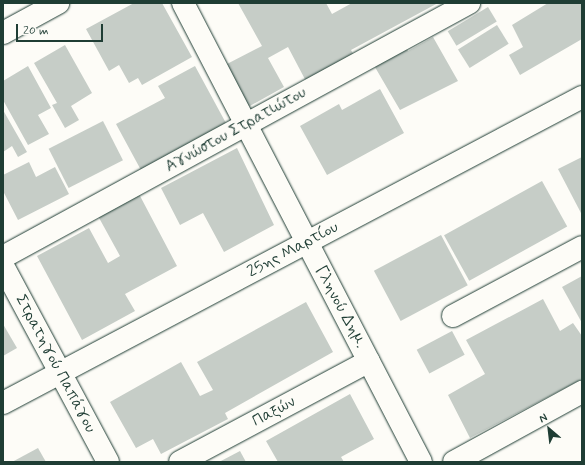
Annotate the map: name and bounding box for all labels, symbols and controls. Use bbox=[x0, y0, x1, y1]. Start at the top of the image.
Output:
scale bar bbox=[18, 16, 105, 42]
text: 20 m bbox=[23, 23, 49, 39]
street label: Αγνώστου Στρατιώτου bbox=[162, 83, 310, 177]
street label: 25ης Μαρτίου bbox=[244, 218, 342, 282]
street label: Γληνού Δημ. bbox=[310, 263, 370, 351]
street label: Στρατηγού Παπάγου bbox=[11, 292, 99, 436]
street label: Παξών bbox=[249, 393, 299, 431]
north arrow bbox=[529, 409, 569, 449]
text: N bbox=[537, 411, 550, 426]

